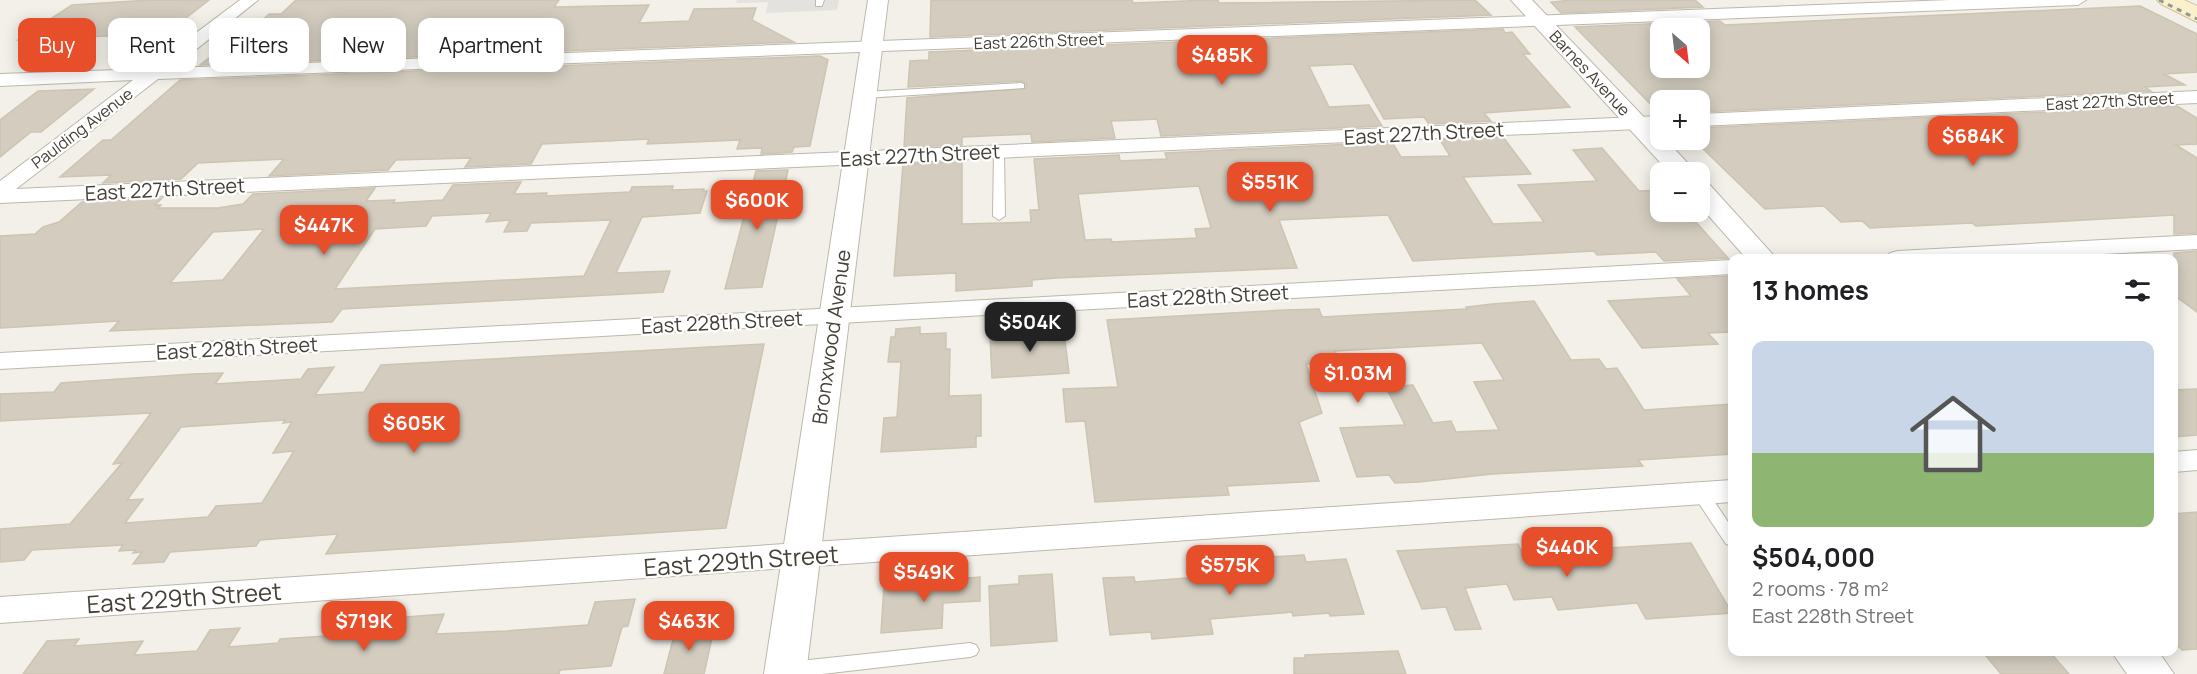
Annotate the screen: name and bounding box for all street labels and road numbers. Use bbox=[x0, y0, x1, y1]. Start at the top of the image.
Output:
street label: Barnes Avenue bbox=[1545, 25, 1635, 121]
street label: East 226th Street bbox=[974, 28, 1104, 54]
street label: Paulding Avenue bbox=[27, 83, 137, 173]
street label: East 227th Street bbox=[2045, 87, 2175, 115]
street label: East 227th Street bbox=[1343, 115, 1505, 151]
street label: East 227th Street bbox=[839, 137, 1001, 173]
street label: East 227th Street bbox=[84, 171, 246, 207]
street label: Bronxwood Avenue bbox=[805, 248, 857, 426]
street label: East 228th Street bbox=[1126, 278, 1290, 314]
street label: East 228th Street bbox=[640, 304, 804, 340]
street label: East 228th Street bbox=[155, 330, 319, 366]
street label: East 229th Street bbox=[642, 537, 840, 583]
street label: East 229th Street bbox=[85, 574, 283, 620]

